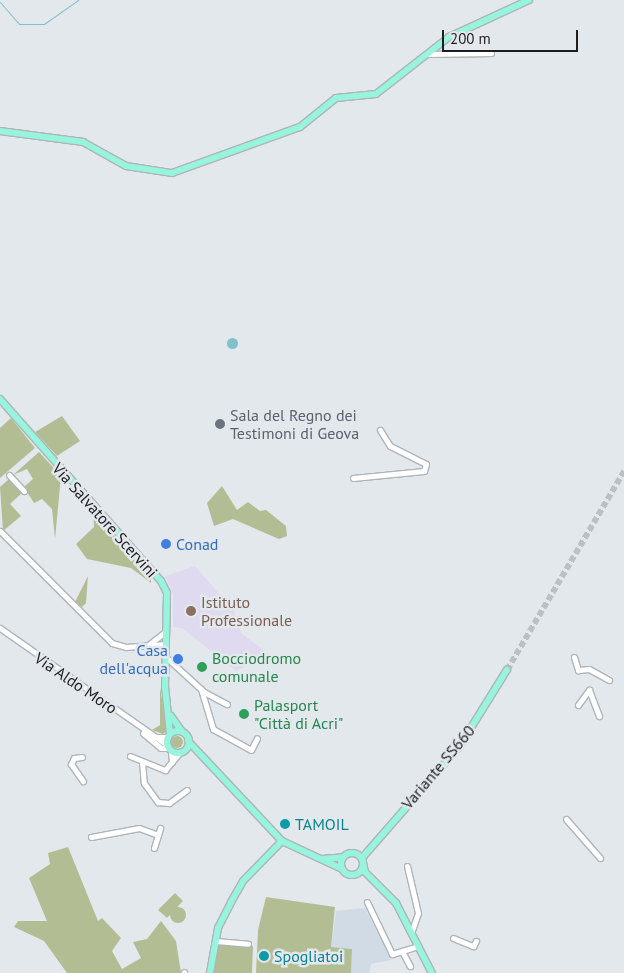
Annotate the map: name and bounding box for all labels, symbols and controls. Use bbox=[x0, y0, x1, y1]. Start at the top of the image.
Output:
scale bar bbox=[444, 20, 580, 52]
text: 200 m bbox=[450, 29, 491, 48]
place label: Sala del Regno dei Testimoni di Geova bbox=[230, 405, 359, 443]
marker: Sala del Regno dei Testimoni di Geova bbox=[214, 418, 226, 430]
street label: Via Salvatore Scervini bbox=[48, 459, 162, 581]
place label: Conad bbox=[176, 534, 218, 554]
marker: Conad bbox=[160, 538, 172, 550]
place label: Istituto Professionale bbox=[201, 592, 292, 630]
marker: Istituto Professionale bbox=[185, 605, 197, 617]
place label: Casa dell'acqua bbox=[99, 640, 168, 678]
street label: Via Aldo Moro bbox=[31, 648, 121, 718]
place label: Bocciodromo comunale bbox=[212, 648, 301, 686]
marker: Casa dell'acqua bbox=[172, 653, 184, 665]
marker: Bocciodromo comunale bbox=[196, 661, 208, 673]
place label: Palasport "Città di Acri" bbox=[254, 695, 344, 733]
marker: Palasport "Città di Acri" bbox=[238, 708, 250, 720]
street label: Variante SS660 bbox=[397, 721, 479, 813]
place label: TAMOIL bbox=[295, 814, 349, 834]
marker: TAMOIL bbox=[279, 818, 291, 830]
place label: Spogliatoi bbox=[274, 946, 343, 966]
marker: Spogliatoi bbox=[258, 950, 270, 962]

